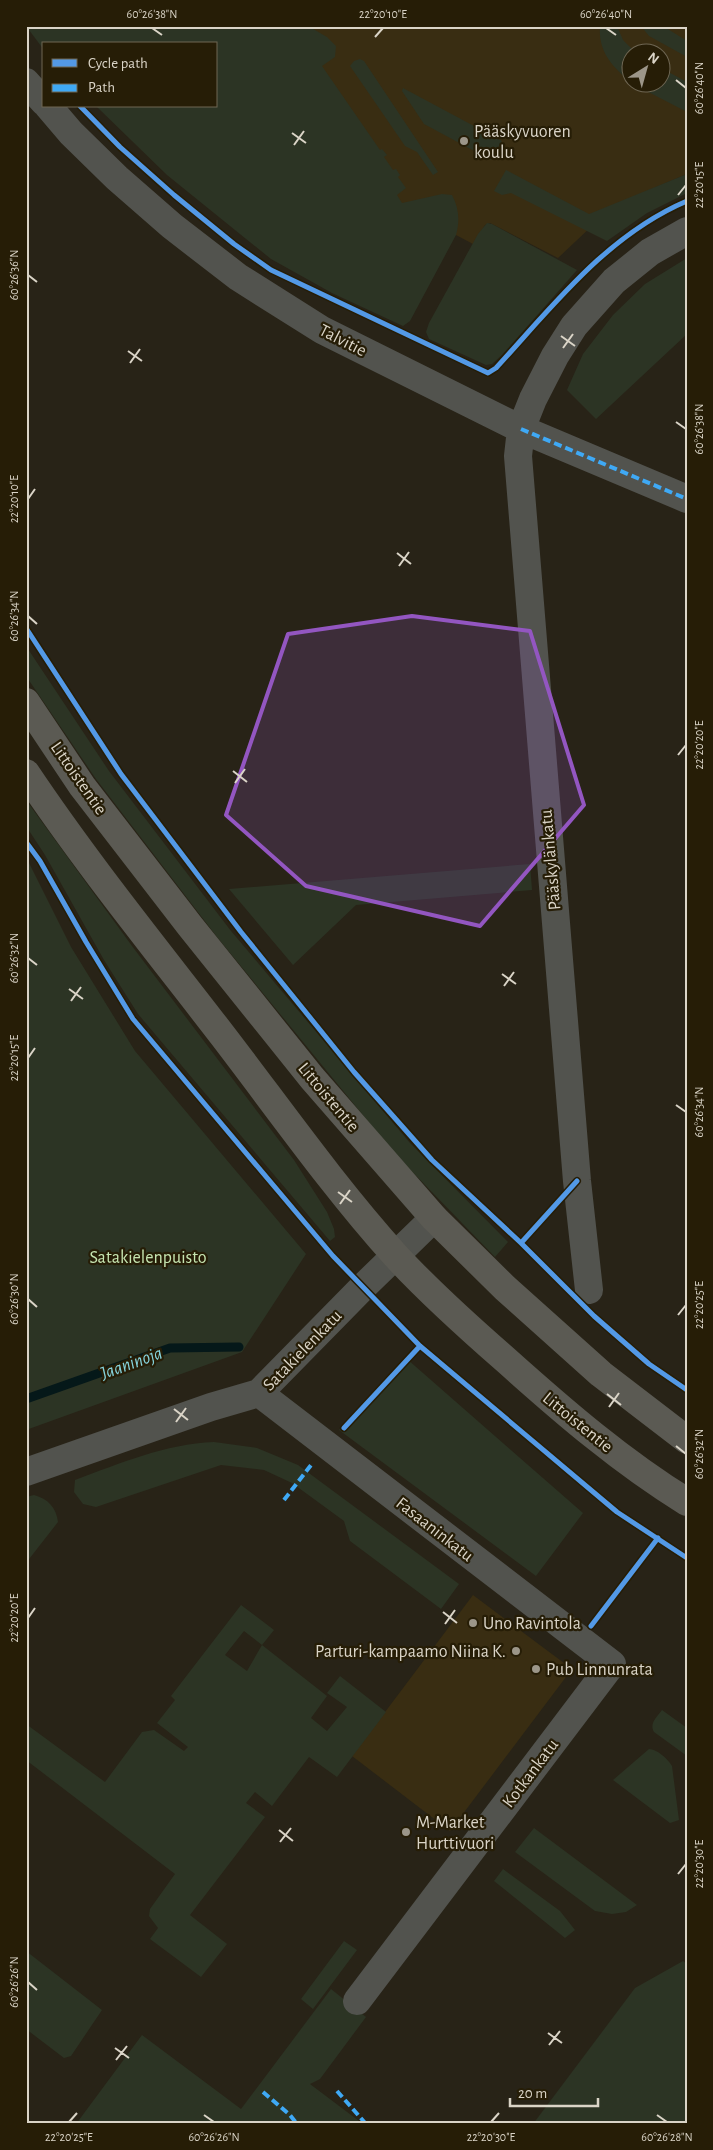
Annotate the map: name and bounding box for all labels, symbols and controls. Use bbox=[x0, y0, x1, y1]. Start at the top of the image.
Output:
text: 60°26'38"N bbox=[127, 8, 177, 20]
text: 22°20'10"E bbox=[359, 8, 407, 20]
text: 60°26'40"N bbox=[580, 8, 632, 20]
legend bbox=[42, 42, 218, 108]
north arrow bbox=[620, 42, 670, 92]
text: N bbox=[645, 50, 661, 67]
text: Cycle path bbox=[88, 56, 148, 71]
text: 60°26'40"N bbox=[693, 62, 705, 114]
text: Path bbox=[88, 80, 115, 95]
place label: Pääskyvuoren koulu bbox=[474, 123, 571, 162]
marker: Pääskyvuoren koulu bbox=[458, 135, 470, 147]
text: 22°20'15"E bbox=[693, 162, 705, 208]
text: 60°26'36"N bbox=[8, 250, 20, 300]
street label: Talvitie bbox=[316, 321, 369, 360]
text: 60°26'38"N bbox=[693, 404, 705, 454]
text: 22°20'10"E bbox=[8, 475, 20, 523]
text: 60°26'34"N bbox=[8, 591, 20, 641]
text: 22°20'20"E bbox=[693, 720, 705, 770]
street label: Littoistentie bbox=[47, 739, 110, 818]
street label: Pääskylänkatu bbox=[538, 809, 564, 911]
text: 60°26'32"N bbox=[8, 933, 20, 983]
text: 22°20'15"E bbox=[8, 1035, 20, 1081]
street label: Littoistentie bbox=[294, 1060, 362, 1136]
text: 60°26'34"N bbox=[693, 1087, 705, 1137]
park label: Satakielenpuisto bbox=[89, 1249, 207, 1267]
text: 60°26'30"N bbox=[8, 1273, 20, 1325]
text: 22°20'25"E bbox=[693, 1281, 705, 1329]
street label: Satakielenkatu bbox=[260, 1307, 345, 1395]
water label: Jaaninoja bbox=[97, 1343, 165, 1384]
street label: Littoistentie bbox=[539, 1389, 616, 1456]
text: 60°26'32"N bbox=[693, 1429, 705, 1479]
street label: Fasaaninkatu bbox=[392, 1494, 476, 1565]
text: 22°20'20"E bbox=[8, 1593, 20, 1643]
place label: Uno Ravintola bbox=[483, 1615, 581, 1633]
marker: Uno Ravintola bbox=[467, 1617, 479, 1629]
place label: Parturi-kampaamo Niina K. bbox=[315, 1643, 506, 1661]
marker: Parturi-kampaamo Niina K. bbox=[510, 1645, 522, 1657]
place label: Pub Linnunrata bbox=[546, 1661, 653, 1679]
marker: Pub Linnunrata bbox=[530, 1663, 542, 1675]
street label: Kotkankatu bbox=[499, 1736, 562, 1811]
place label: M-Market Hurttivuori bbox=[416, 1814, 494, 1853]
marker: M-Market Hurttivuori bbox=[400, 1826, 412, 1838]
text: 22°20'30"E bbox=[693, 1839, 705, 1888]
text: 60°26'26"N bbox=[8, 1956, 20, 2008]
scale bar bbox=[510, 2075, 598, 2107]
text: 20 m bbox=[518, 2086, 547, 2101]
text: 22°20'25"E bbox=[45, 2131, 93, 2143]
text: 60°26'26"N bbox=[188, 2131, 240, 2143]
text: 22°20'30"E bbox=[467, 2131, 516, 2143]
text: 60°26'28"N bbox=[641, 2131, 693, 2143]

